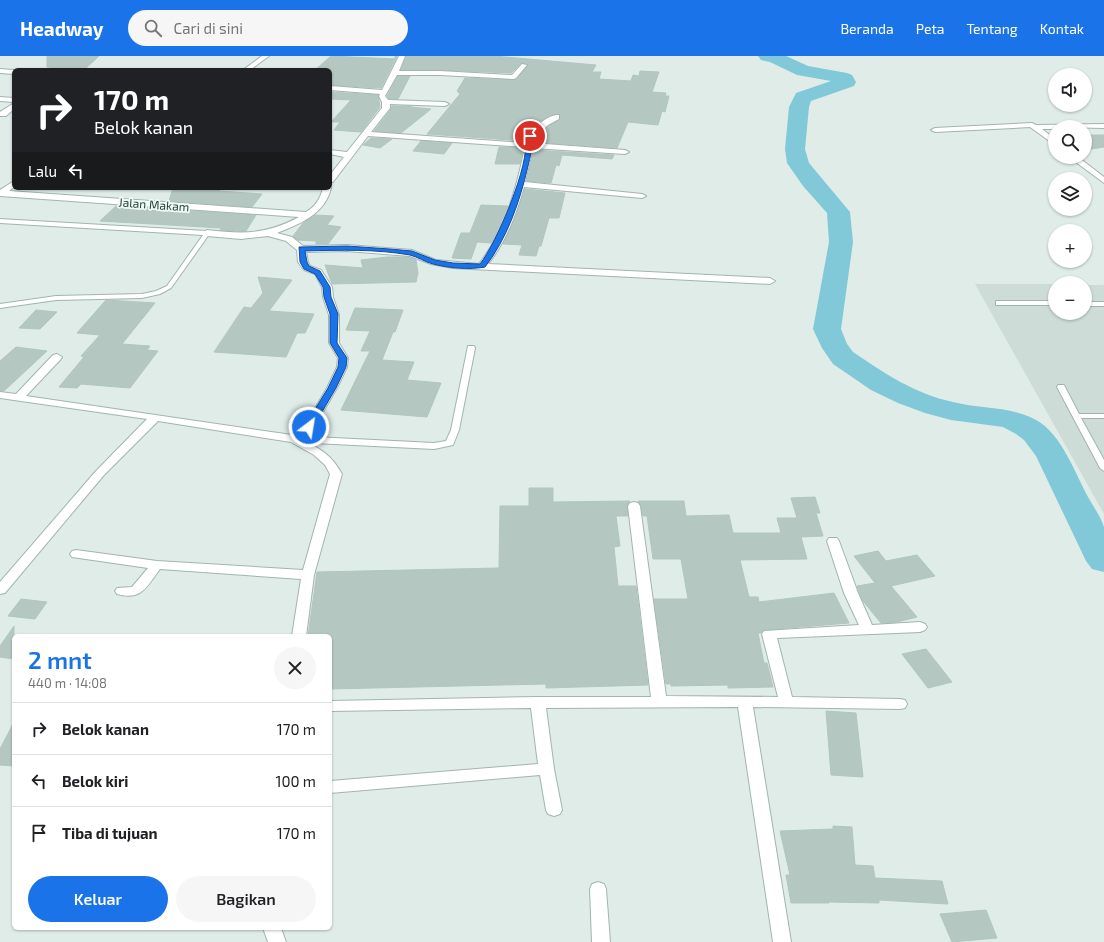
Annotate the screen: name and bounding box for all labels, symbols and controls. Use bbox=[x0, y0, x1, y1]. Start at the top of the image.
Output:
search box bbox=[128, 10, 408, 46]
text: Headway bbox=[20, 17, 104, 40]
icon: search bbox=[142, 17, 164, 39]
text: Cari di sini bbox=[174, 19, 243, 37]
text: Beranda bbox=[840, 20, 894, 37]
text: Peta bbox=[916, 20, 944, 37]
text: Tentang bbox=[966, 20, 1018, 37]
text: Kontak bbox=[1040, 20, 1084, 37]
map controls bbox=[1048, 68, 1092, 320]
button: sound bbox=[1048, 68, 1092, 112]
text: 170 m bbox=[94, 82, 169, 116]
icon: right bbox=[28, 84, 80, 136]
text: Belok kanan bbox=[94, 116, 193, 138]
pin bbox=[513, 119, 547, 153]
button: search bbox=[1048, 120, 1092, 164]
icon: arrive bbox=[519, 125, 541, 147]
icon: left bbox=[65, 160, 87, 182]
text: Lalu bbox=[28, 162, 57, 180]
button: layers bbox=[1048, 172, 1092, 216]
street label: Jalan Makam bbox=[118, 195, 190, 213]
button: + bbox=[1048, 224, 1092, 268]
button: − bbox=[1048, 276, 1092, 320]
position arrow bbox=[288, 406, 330, 448]
text: 2 mnt bbox=[28, 645, 92, 674]
button: close bbox=[274, 647, 316, 689]
text: 440 m · 14:08 bbox=[28, 675, 107, 691]
icon: right bbox=[28, 718, 50, 740]
text: Belok kanan bbox=[62, 720, 149, 738]
text: 170 m bbox=[277, 720, 316, 738]
icon: left bbox=[28, 770, 50, 792]
text: Belok kiri bbox=[62, 772, 128, 790]
text: 100 m bbox=[275, 772, 316, 790]
icon: arrive bbox=[28, 822, 50, 844]
text: Tiba di tujuan bbox=[62, 824, 158, 842]
text: 170 m bbox=[277, 824, 316, 842]
button: Keluar bbox=[28, 876, 168, 922]
button: Bagikan bbox=[176, 876, 316, 922]

